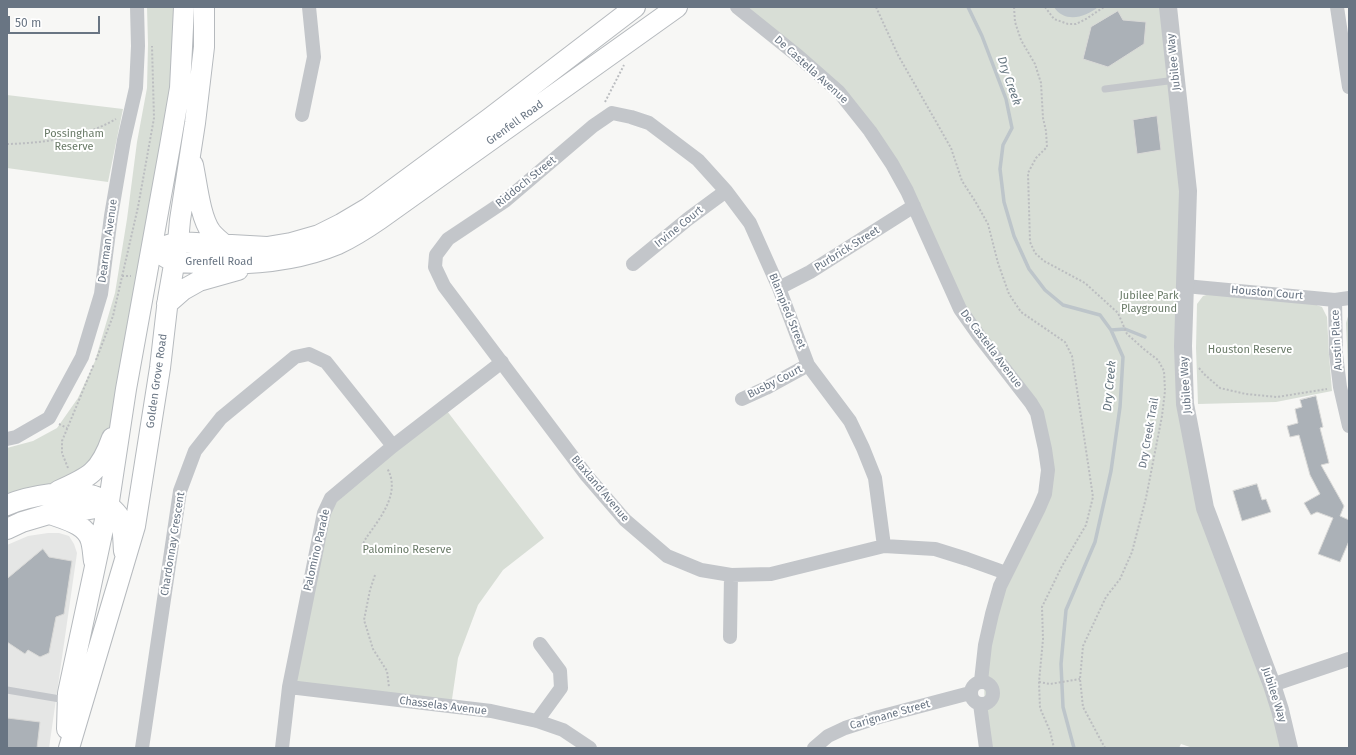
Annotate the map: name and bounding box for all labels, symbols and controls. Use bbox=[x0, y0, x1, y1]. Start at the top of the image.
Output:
scale bar bbox=[10, 8, 102, 34]
text: 50 m bbox=[15, 16, 41, 30]
street label: De Castella Avenue bbox=[771, 33, 851, 107]
street label: Jubilee Way bbox=[1164, 33, 1184, 91]
water label: Dry Creek bbox=[994, 55, 1024, 107]
street label: Grenfell Road bbox=[484, 98, 546, 148]
park label: Possingham Reserve bbox=[44, 127, 104, 153]
street label: Riddoch Street bbox=[493, 154, 559, 210]
street label: Dearman Avenue bbox=[96, 198, 120, 284]
street label: Irvine Court bbox=[652, 204, 706, 250]
street label: Purbrick Street bbox=[812, 224, 882, 274]
street label: Grenfell Road bbox=[185, 255, 253, 269]
street label: Blampied Street bbox=[766, 271, 808, 351]
street label: Houston Court bbox=[1231, 283, 1303, 303]
park label: Jubilee Park Playground bbox=[1119, 289, 1179, 315]
street label: De Castella Avenue bbox=[957, 307, 1025, 391]
street label: Austin Place bbox=[1329, 309, 1345, 371]
street label: Golden Grove Road bbox=[144, 333, 170, 429]
park label: Houston Reserve bbox=[1208, 343, 1292, 357]
street label: Jubilee Way bbox=[1177, 356, 1195, 414]
water label: Dry Creek bbox=[1101, 360, 1119, 412]
street label: Busby Court bbox=[745, 362, 805, 402]
street label: Dry Creek Trail bbox=[1136, 397, 1162, 469]
street label: Blaxland Avenue bbox=[568, 453, 632, 525]
street label: Chardonnay Crescent bbox=[158, 491, 188, 597]
street label: Palomino Parade bbox=[301, 508, 333, 592]
park label: Palomino Reserve bbox=[363, 543, 451, 557]
street label: Jubilee Way bbox=[1259, 666, 1289, 724]
street label: Chasselas Avenue bbox=[398, 694, 488, 718]
street label: Carignane Street bbox=[848, 697, 932, 733]

